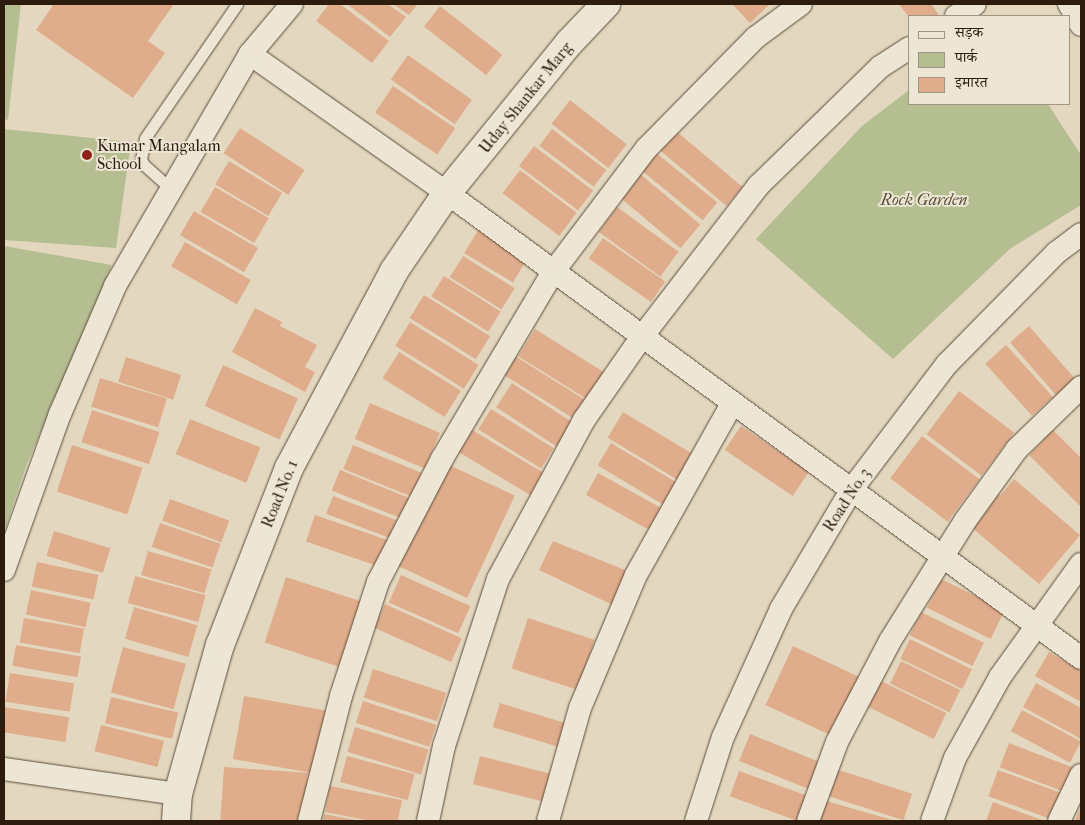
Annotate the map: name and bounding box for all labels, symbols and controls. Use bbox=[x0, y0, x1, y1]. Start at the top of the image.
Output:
legend bbox=[908, 15, 1070, 105]
text: सड़क bbox=[955, 23, 983, 41]
street label: Uday Shankar Marg bbox=[475, 39, 577, 157]
text: पार्क bbox=[955, 48, 977, 66]
text: इमारत bbox=[955, 73, 988, 91]
place label: Kumar Mangalam School bbox=[97, 136, 221, 174]
marker: Kumar Mangalam School bbox=[81, 149, 93, 161]
park label: Rock Garden bbox=[880, 190, 968, 210]
street label: Road No. 1 bbox=[258, 457, 302, 531]
street label: Road No. 3 bbox=[819, 465, 875, 535]

